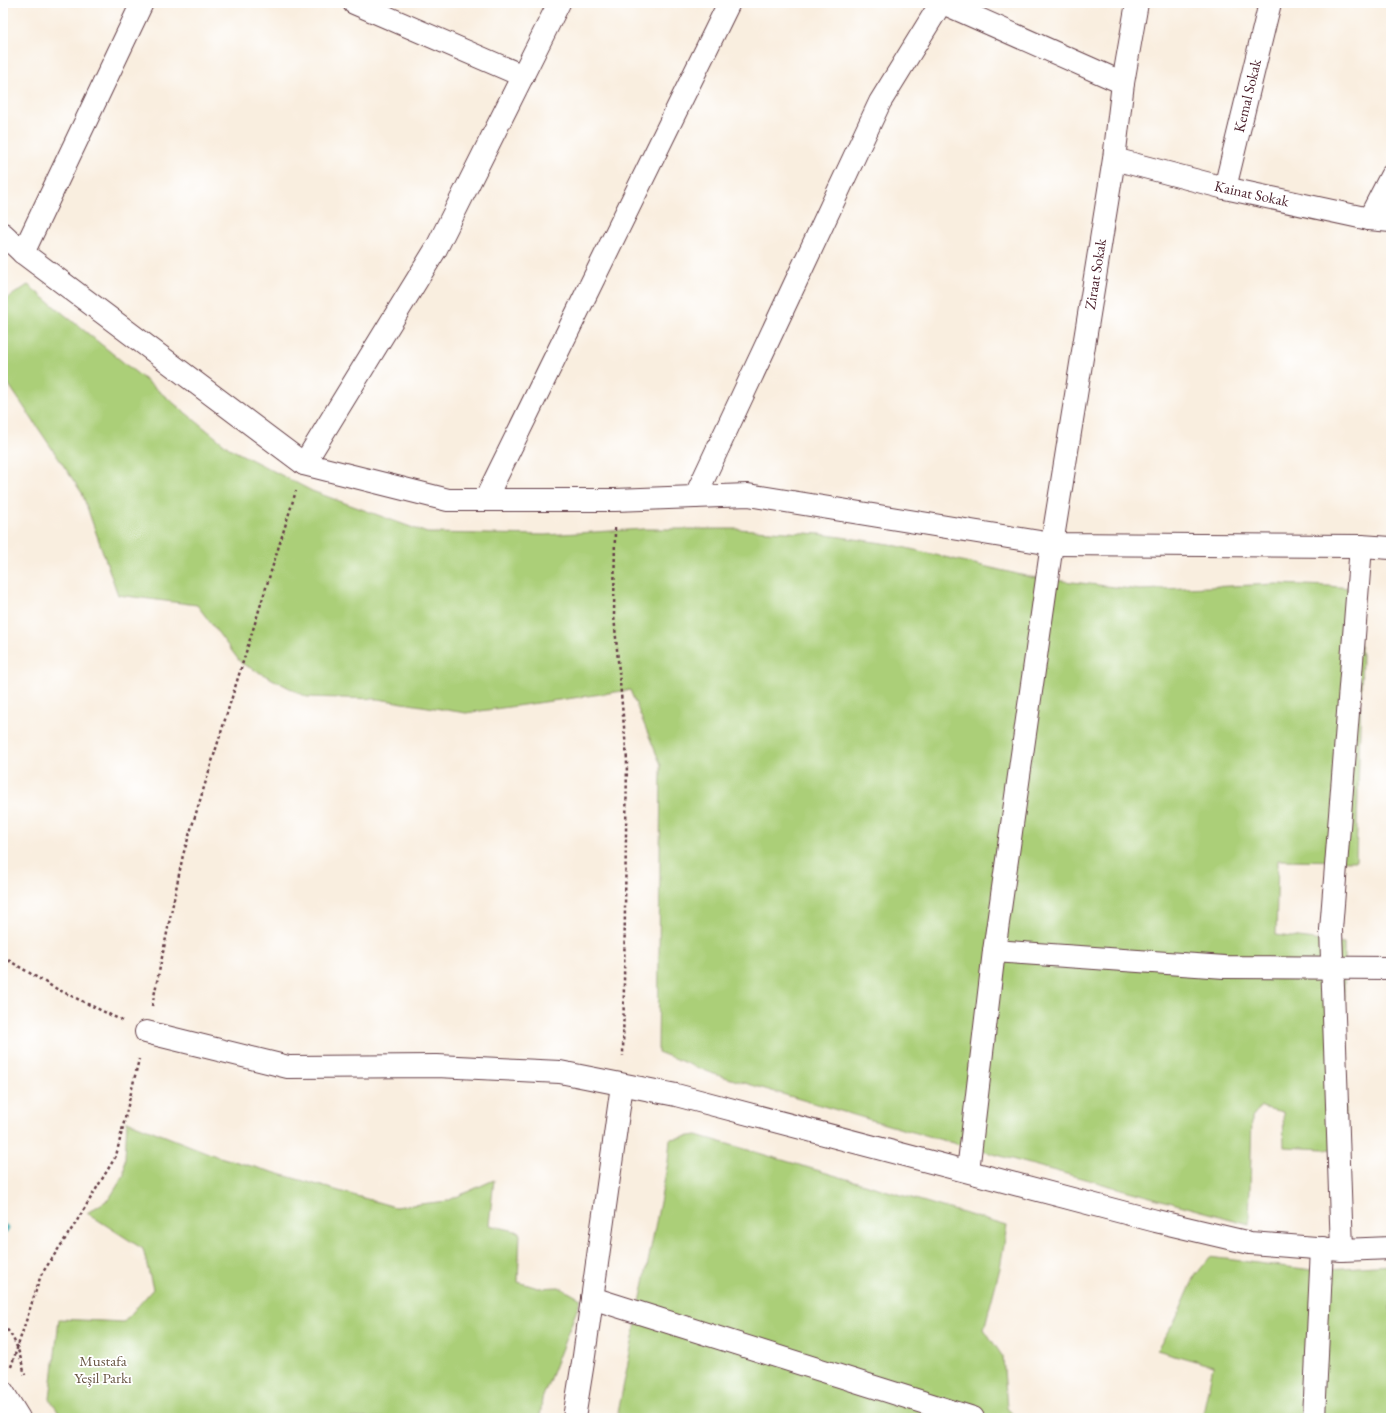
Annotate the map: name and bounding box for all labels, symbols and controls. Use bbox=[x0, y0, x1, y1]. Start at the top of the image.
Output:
street label: Kemal Sokak bbox=[1229, 56, 1265, 134]
street label: Kainat Sokak bbox=[1212, 176, 1292, 211]
street label: Ziraat Sokak bbox=[1080, 236, 1110, 311]
park label: Mustafa Yeşil Parkı bbox=[74, 1351, 132, 1387]

